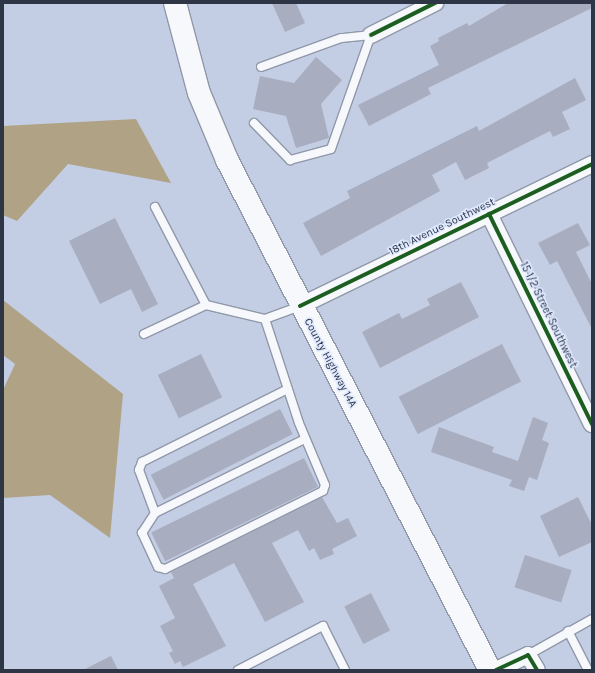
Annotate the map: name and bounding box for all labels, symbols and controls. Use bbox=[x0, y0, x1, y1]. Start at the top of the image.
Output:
street label: 18th Avenue Southwest bbox=[387, 196, 497, 258]
street label: 15 1/2 Street Southwest bbox=[517, 260, 579, 370]
street label: County Highway 14A bbox=[301, 316, 359, 410]

